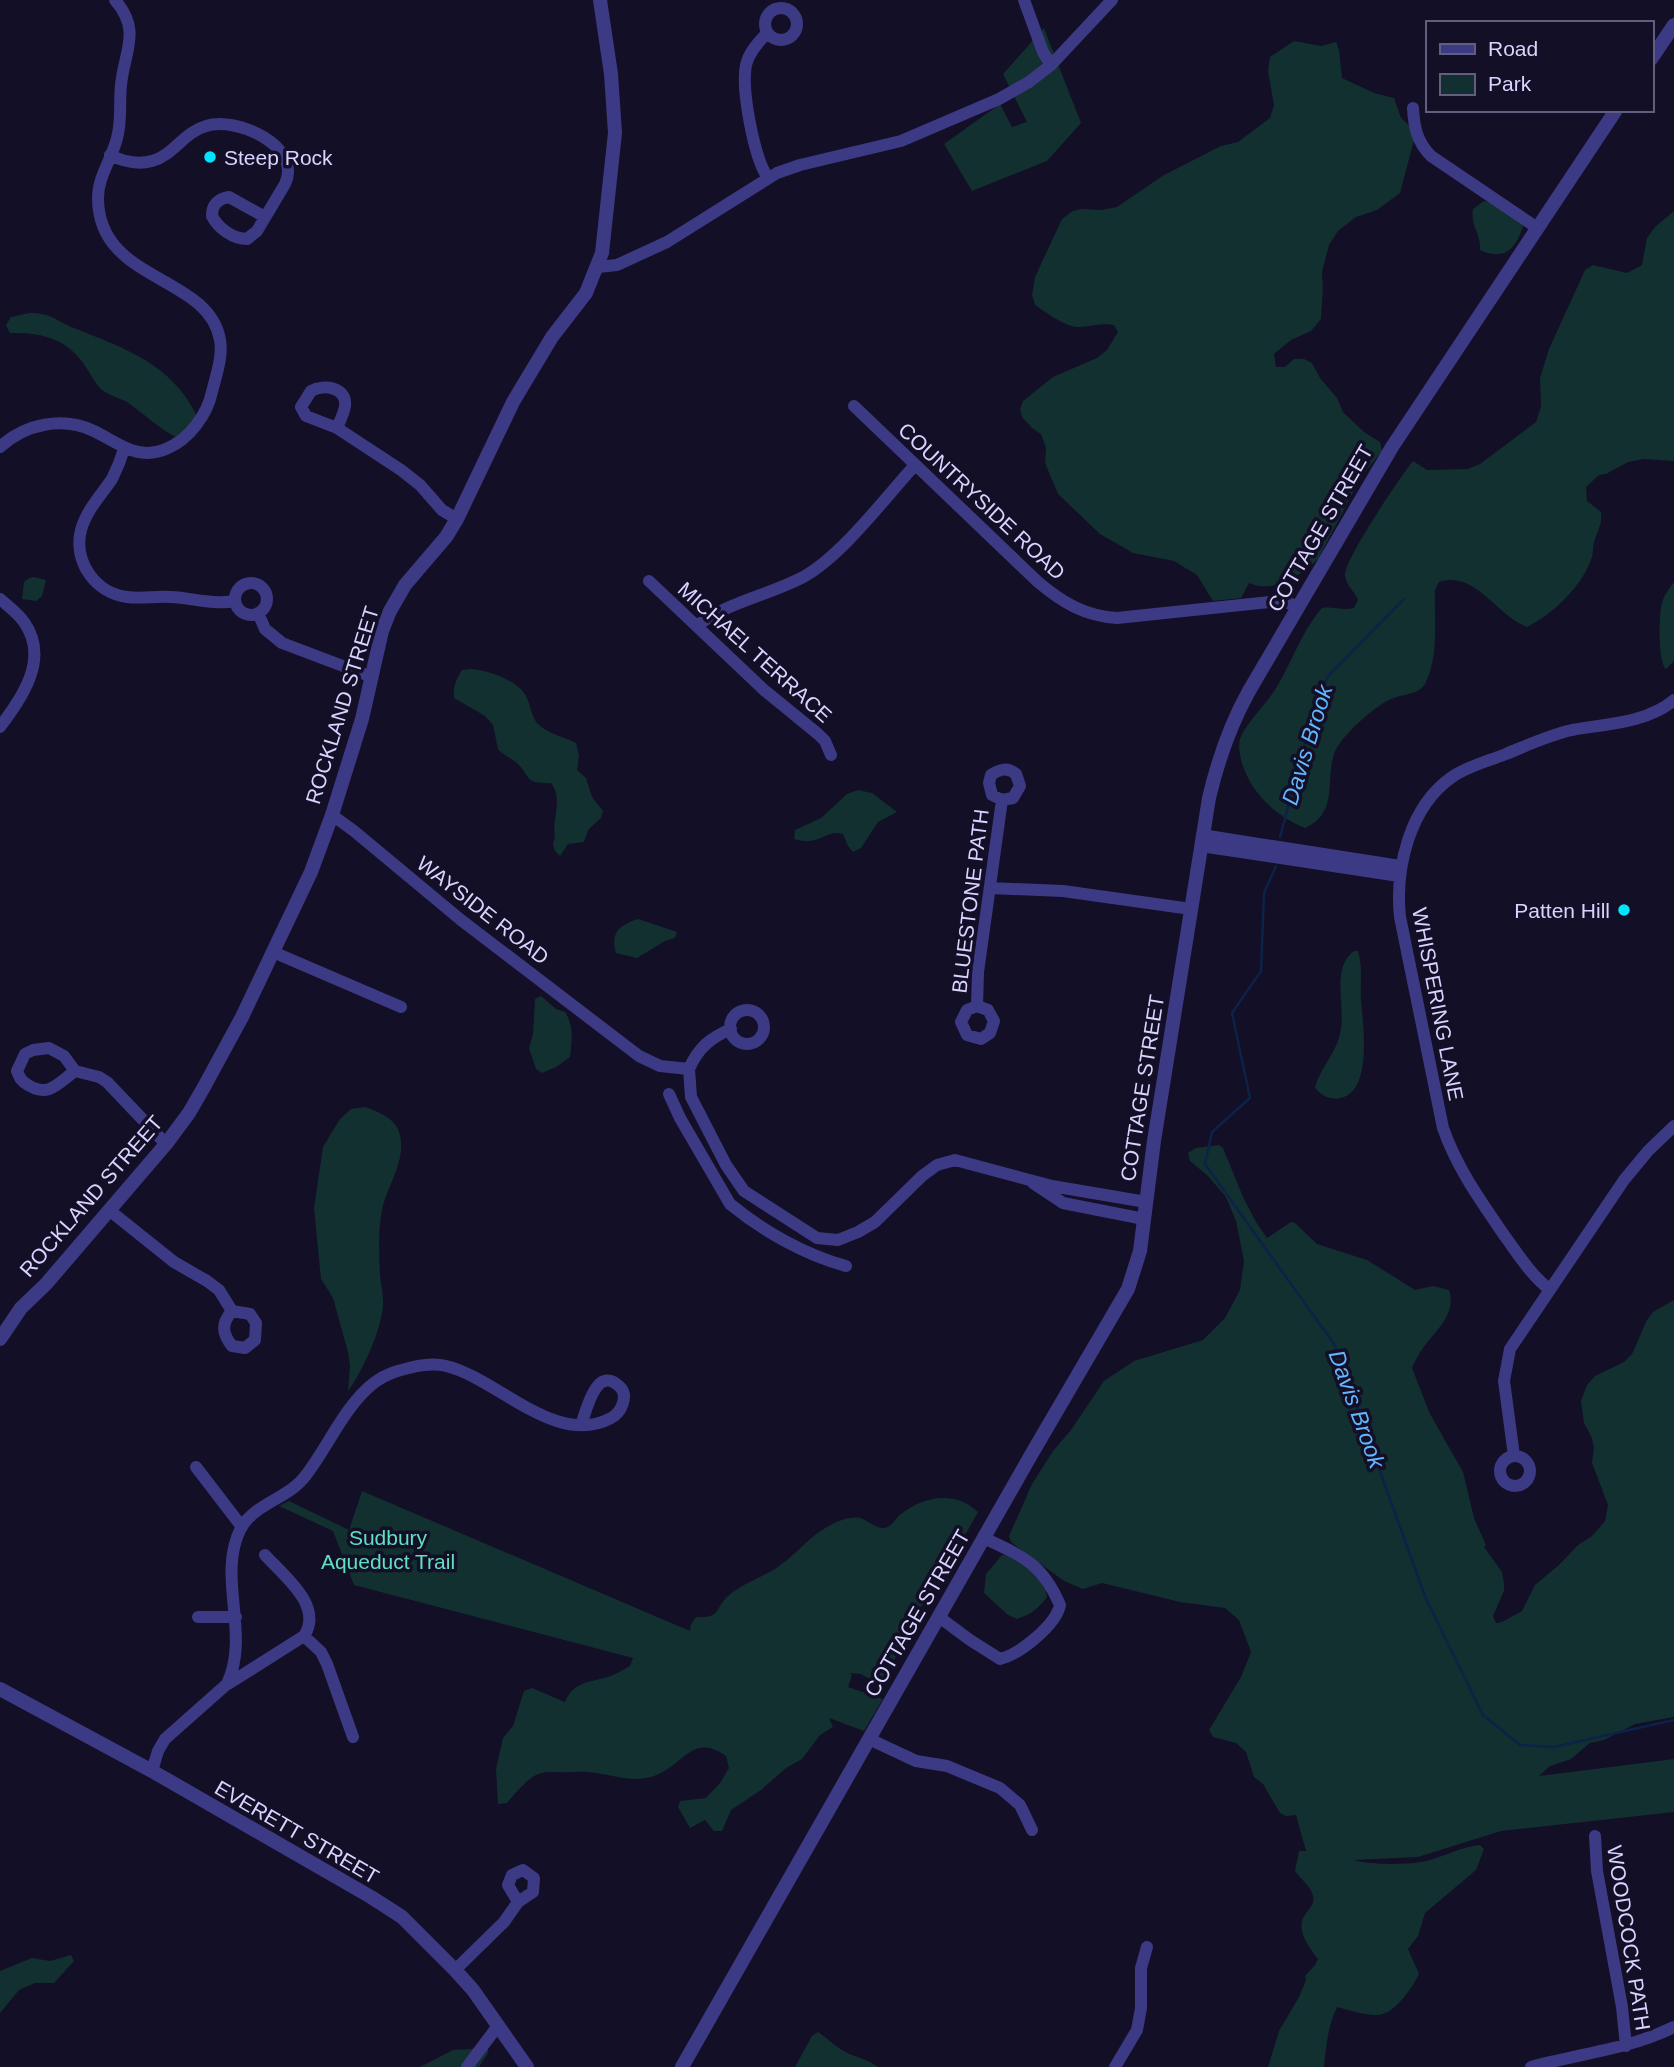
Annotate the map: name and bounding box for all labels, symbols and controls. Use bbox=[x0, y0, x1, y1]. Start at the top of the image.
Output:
legend bbox=[1426, 21, 1653, 112]
text: Road bbox=[1488, 37, 1538, 60]
text: Park bbox=[1488, 72, 1532, 95]
place label: Steep Rock bbox=[224, 146, 333, 169]
marker: Steep Rock bbox=[202, 149, 218, 165]
street label: COUNTRYSIDE ROAD bbox=[894, 418, 1070, 584]
street label: COTTAGE STREET bbox=[1263, 440, 1377, 615]
street label: MICHAEL TERRACE bbox=[674, 577, 836, 727]
street label: ROCKLAND STREET bbox=[301, 603, 383, 807]
water label: Davis Brook bbox=[1276, 680, 1338, 808]
street label: BLUESTONE PATH bbox=[947, 808, 993, 994]
street label: WAYSIDE ROAD bbox=[412, 851, 554, 969]
place label: Patten Hill bbox=[1514, 899, 1610, 922]
marker: Patten Hill bbox=[1616, 902, 1632, 918]
street label: WHISPERING LANE bbox=[1408, 906, 1468, 1102]
street label: COTTAGE STREET bbox=[1116, 993, 1168, 1183]
street label: ROCKLAND STREET bbox=[15, 1111, 167, 1281]
water label: Davis Brook bbox=[1324, 1346, 1391, 1473]
street label: COTTAGE STREET bbox=[860, 1525, 974, 1700]
park label: Sudbury Aqueduct Trail bbox=[321, 1526, 455, 1573]
street label: EVERETT STREET bbox=[211, 1776, 383, 1888]
street label: WOODCOCK PATH bbox=[1603, 1844, 1655, 2032]

